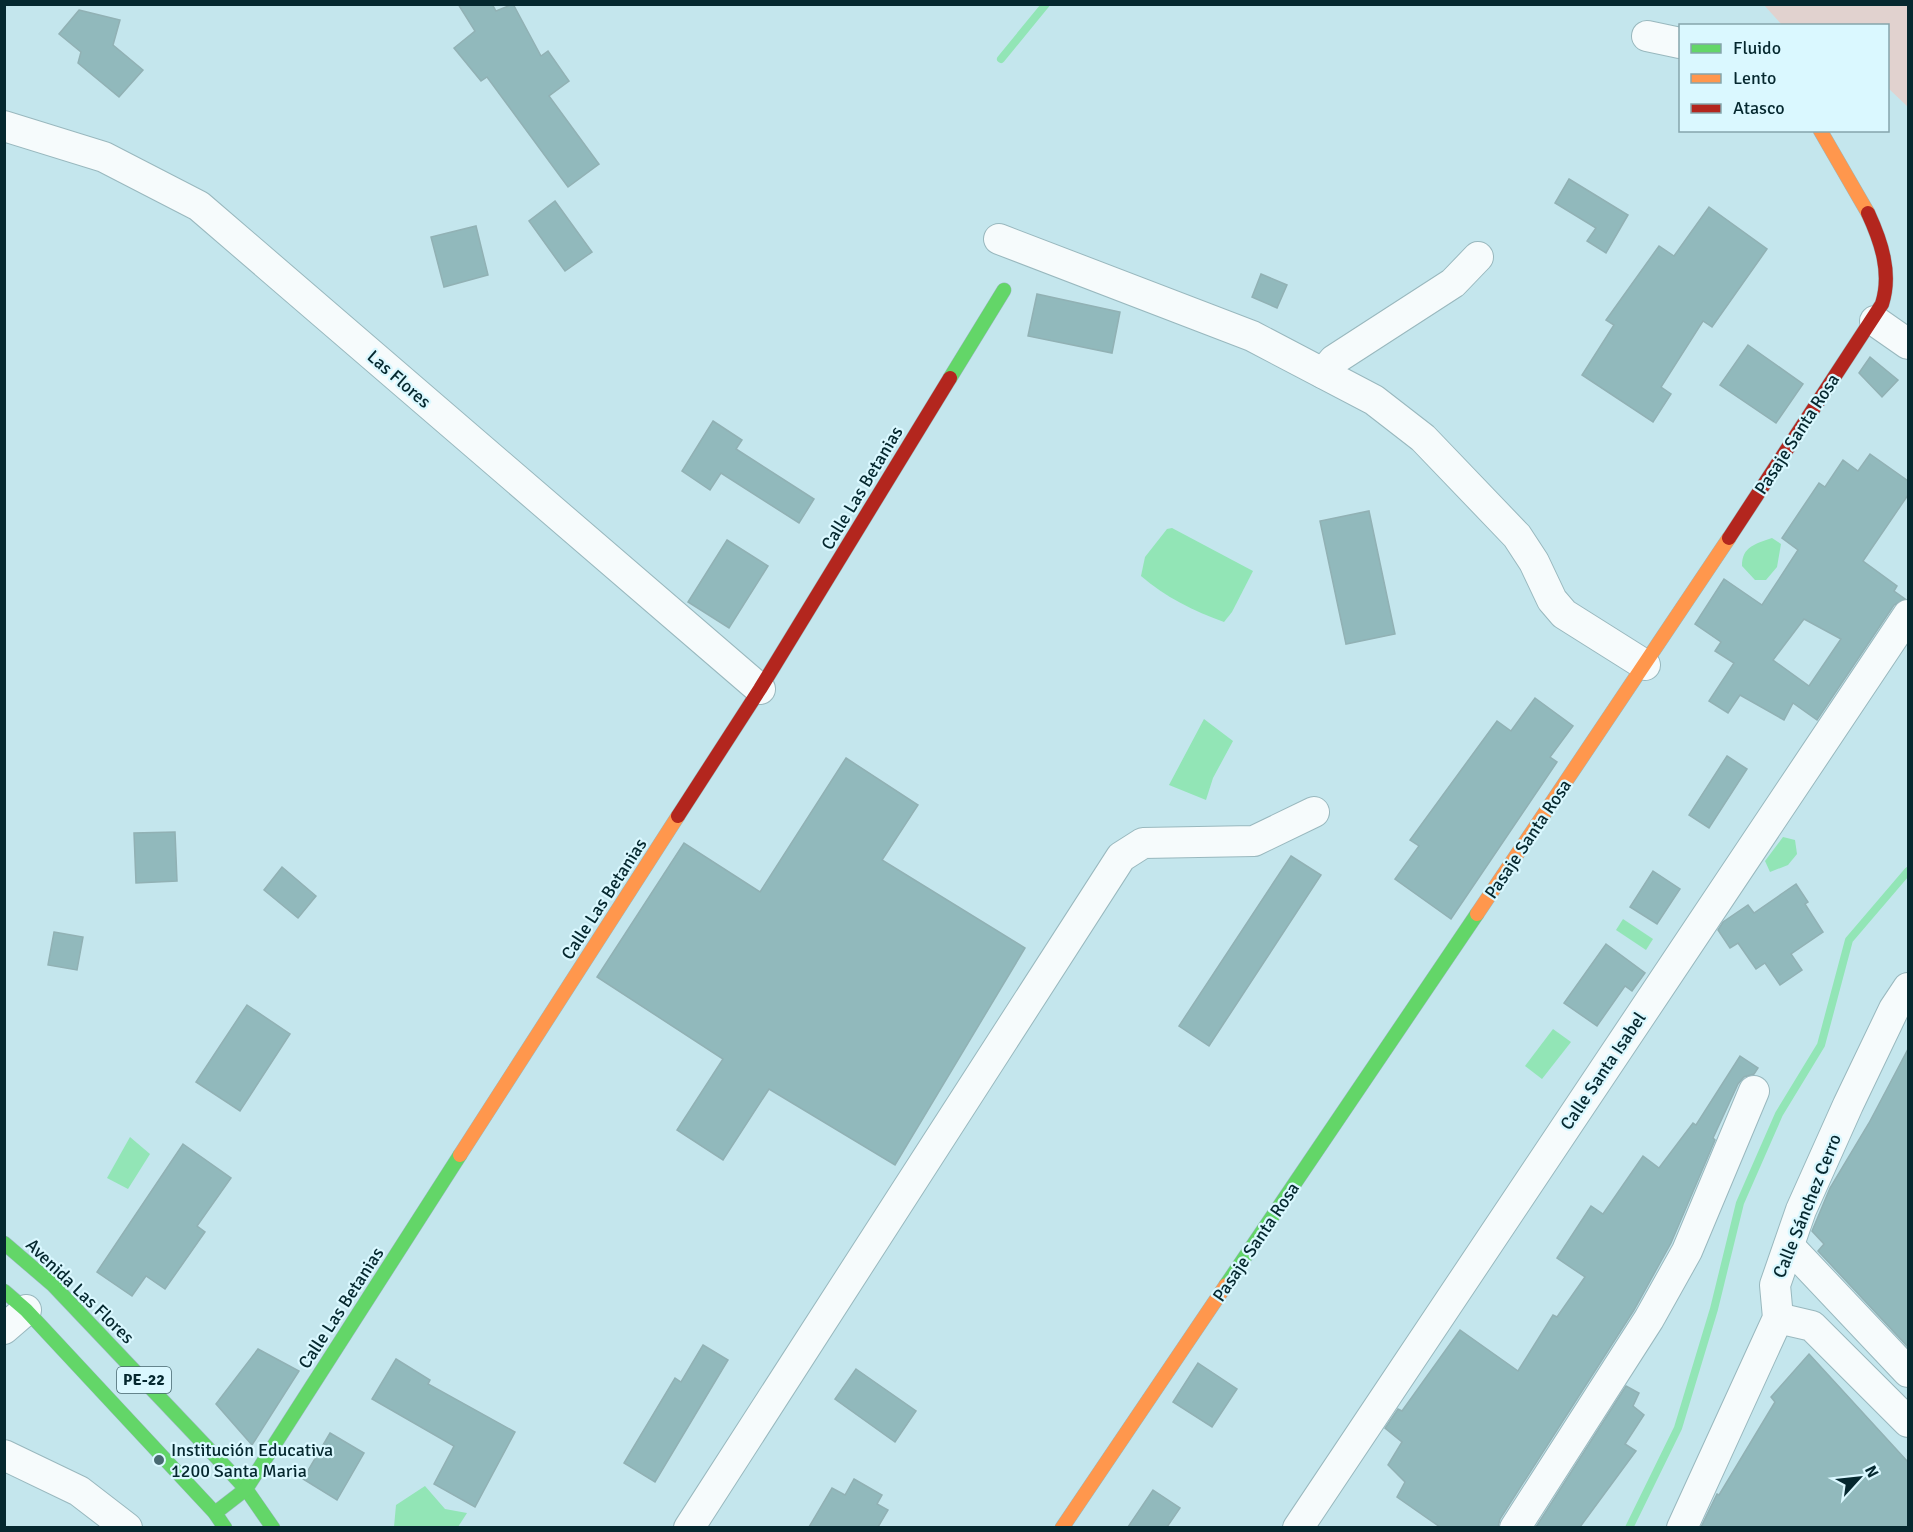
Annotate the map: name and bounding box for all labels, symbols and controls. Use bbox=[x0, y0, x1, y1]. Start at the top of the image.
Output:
legend bbox=[1679, 24, 1889, 132]
text: Fluido bbox=[1733, 37, 1781, 59]
text: Lento bbox=[1733, 67, 1776, 89]
text: Atasco bbox=[1733, 97, 1785, 119]
street label: Las Flores bbox=[363, 345, 435, 413]
street label: Pasaje Santa Rosa bbox=[1750, 370, 1844, 498]
street label: Calle Las Betanias bbox=[816, 422, 908, 554]
street label: Pasaje Santa Rosa bbox=[1480, 775, 1576, 903]
street label: Calle Las Betanias bbox=[557, 834, 651, 964]
street label: Calle Santa Isabel bbox=[1555, 1008, 1651, 1134]
street label: Calle Sánchez Cerro bbox=[1768, 1131, 1846, 1281]
street label: Pasaje Santa Rosa bbox=[1208, 1178, 1304, 1306]
street label: Avenida Las Flores bbox=[21, 1234, 139, 1348]
street label: Calle Las Betanias bbox=[294, 1243, 388, 1373]
road number: PE-22 bbox=[117, 1367, 171, 1393]
place label: Institución Educativa 1200 Santa Maria bbox=[171, 1439, 333, 1482]
north arrow bbox=[1829, 1448, 1889, 1508]
marker: Institución Educativa 1200 Santa Maria bbox=[152, 1453, 166, 1467]
text: N bbox=[1860, 1462, 1883, 1481]

